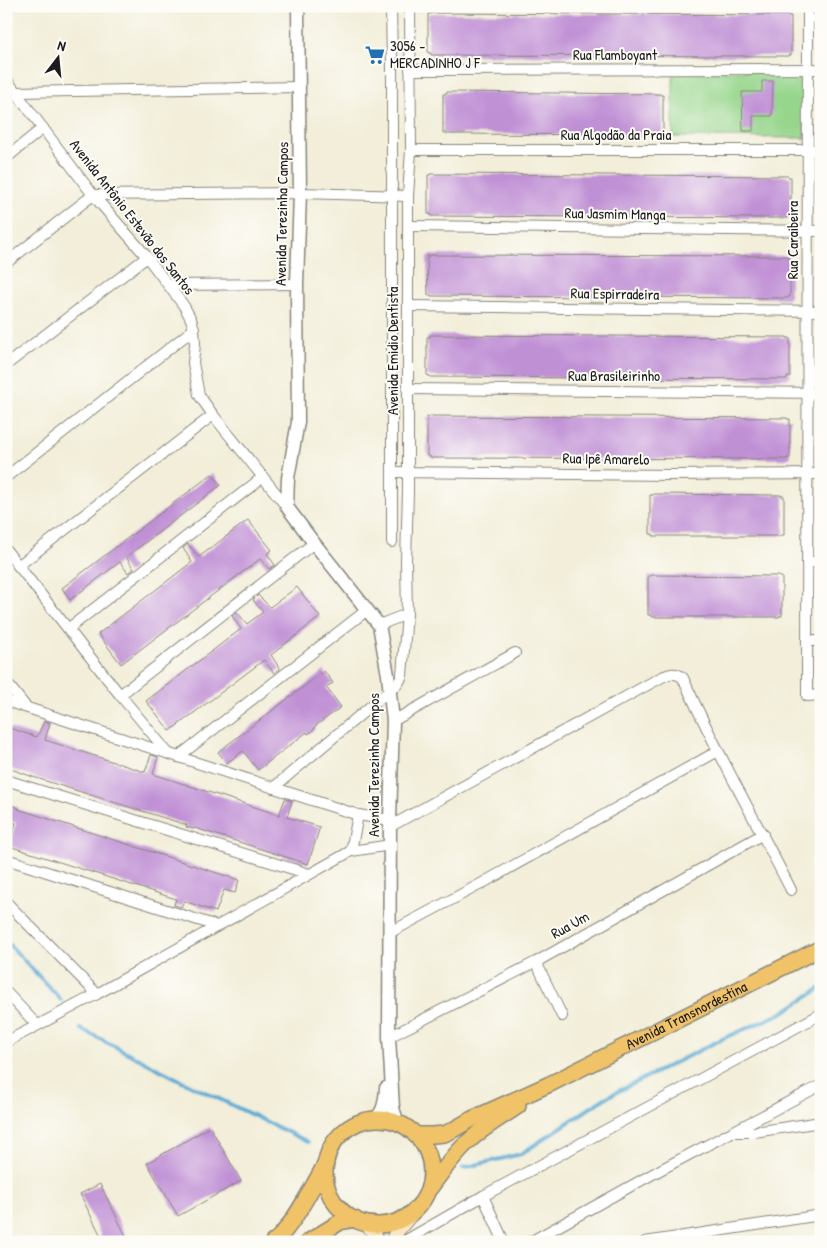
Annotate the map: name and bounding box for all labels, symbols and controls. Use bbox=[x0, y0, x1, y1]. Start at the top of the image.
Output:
north arrow bbox=[32, 32, 82, 82]
text: N bbox=[56, 35, 68, 55]
place label: 3056 - MERCADINHO J F bbox=[390, 35, 480, 73]
supermarket icon: 3056 - MERCADINHO J F bbox=[364, 44, 386, 66]
street label: Rua Flamboyant bbox=[573, 44, 658, 65]
street label: Rua Algodão da Praia bbox=[561, 124, 671, 145]
street label: Avenida Antônio Estevão dos Santos bbox=[65, 135, 200, 299]
street label: Avenida Terezinha Campos bbox=[270, 142, 293, 286]
street label: Rua Caraibeira bbox=[782, 201, 803, 279]
street label: Rua Jasmim Manga bbox=[564, 202, 666, 225]
street label: Rua Espirradeira bbox=[571, 282, 660, 305]
street label: Avenida Emidio Dentista bbox=[382, 287, 403, 415]
street label: Rua Brasileirinho bbox=[568, 365, 660, 386]
street label: Rua Ipê Amarelo bbox=[562, 447, 650, 470]
street label: Avenida Terezinha Campos bbox=[363, 693, 384, 837]
street label: Rua Um bbox=[547, 906, 593, 944]
street label: Avenida Transnordestina bbox=[622, 976, 751, 1054]

